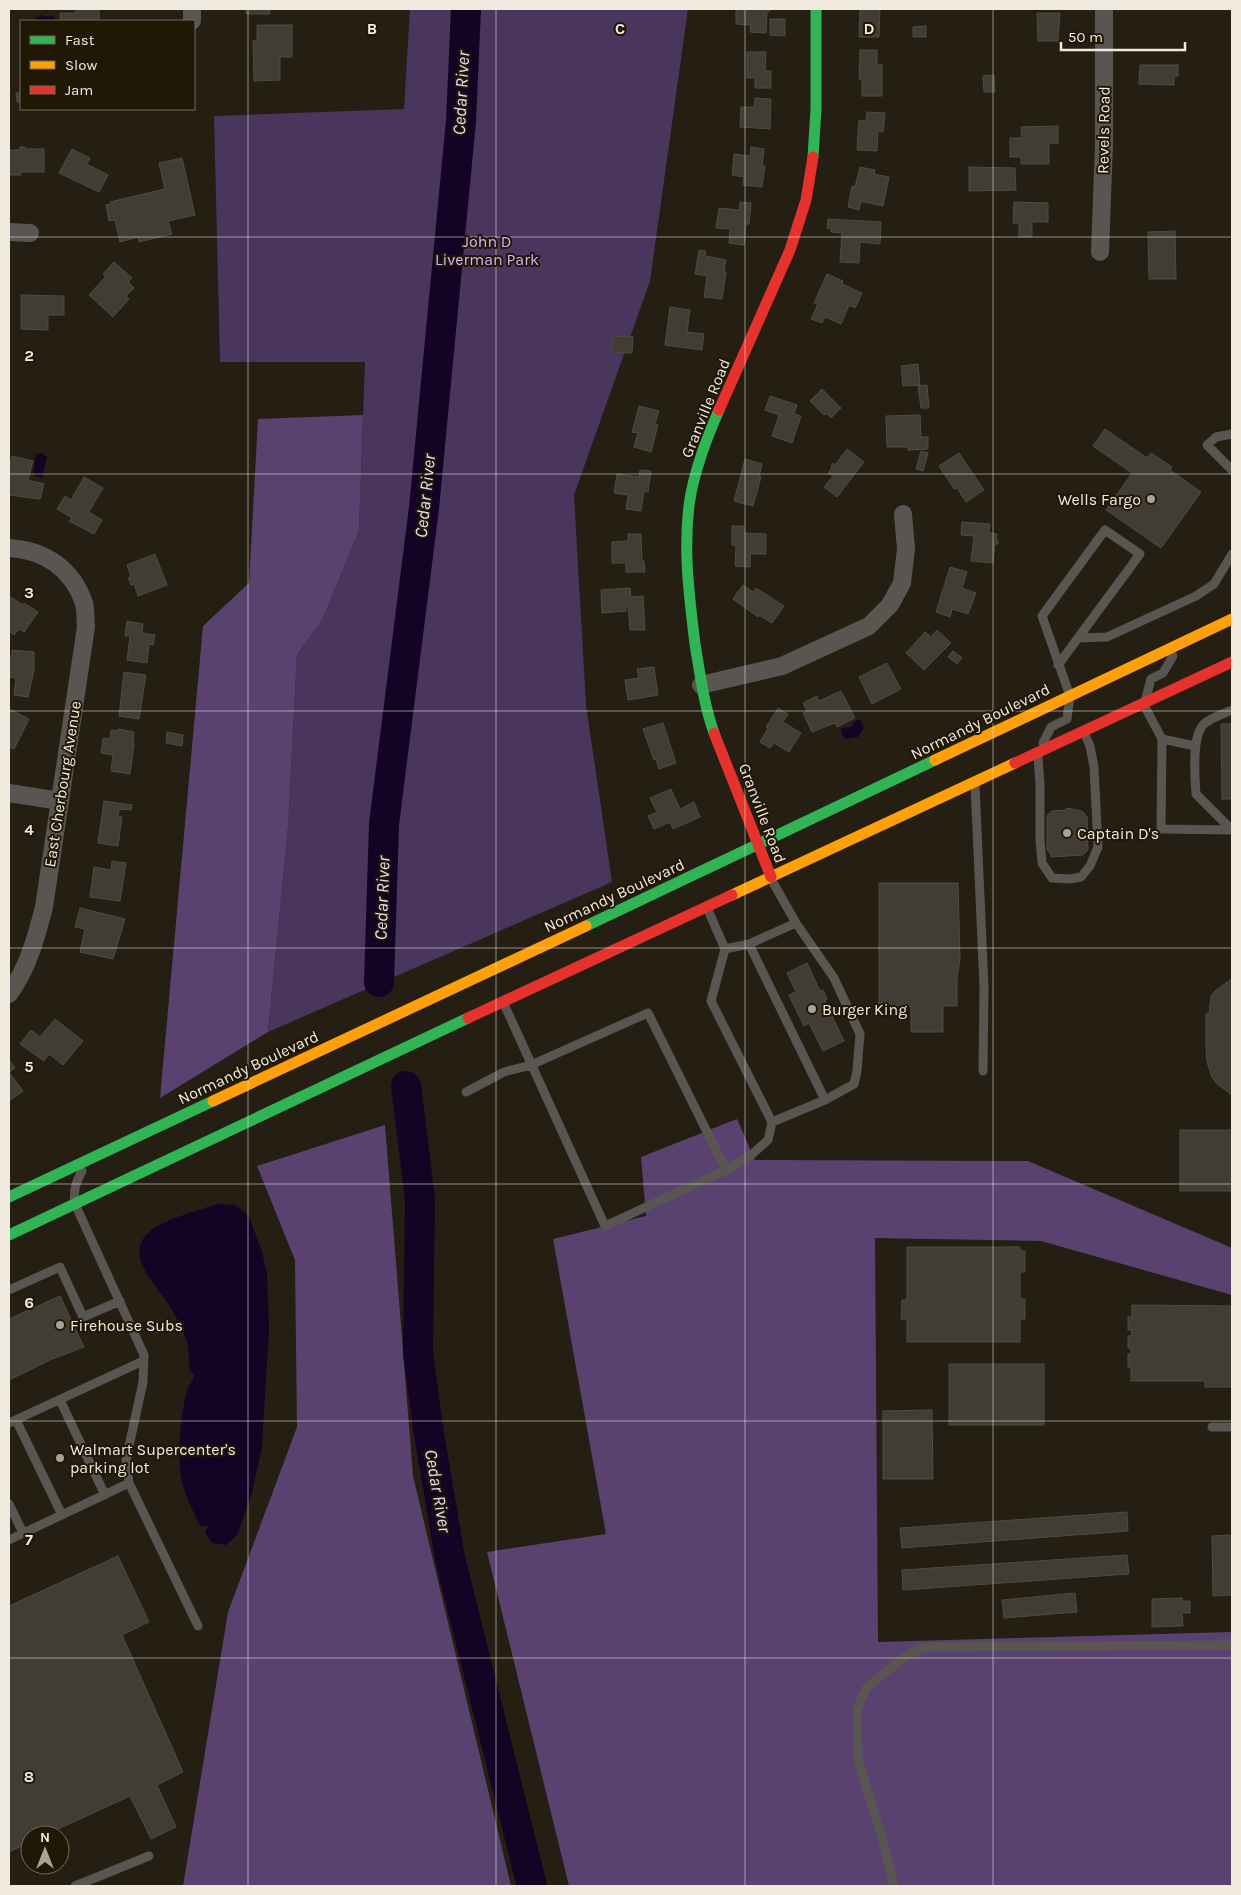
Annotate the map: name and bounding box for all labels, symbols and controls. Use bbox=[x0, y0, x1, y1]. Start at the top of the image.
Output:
text: B bbox=[367, 19, 377, 38]
text: C bbox=[615, 19, 625, 38]
text: D bbox=[864, 19, 875, 38]
legend bbox=[20, 20, 195, 110]
scale bar bbox=[1061, 20, 1185, 52]
text: 50 m bbox=[1068, 28, 1103, 46]
text: Fast bbox=[65, 31, 95, 49]
water label: Cedar River bbox=[448, 49, 474, 136]
text: Slow bbox=[65, 56, 97, 74]
text: Jam bbox=[65, 81, 93, 99]
street label: Revels Road bbox=[1093, 86, 1114, 174]
park label: John D Liverman Park bbox=[435, 232, 539, 269]
text: 2 bbox=[24, 346, 34, 365]
street label: Granville Road bbox=[677, 356, 734, 461]
water label: Cedar River bbox=[410, 452, 440, 539]
place label: Wells Fargo bbox=[1058, 490, 1141, 509]
marker: Wells Fargo bbox=[1145, 493, 1157, 505]
text: 3 bbox=[24, 583, 34, 602]
street label: Normandy Boulevard bbox=[907, 679, 1053, 763]
street label: East Cherbourg Avenue bbox=[40, 699, 85, 869]
street label: Granville Road bbox=[735, 761, 790, 866]
text: 4 bbox=[24, 820, 34, 839]
place label: Captain D's bbox=[1077, 824, 1159, 843]
marker: Captain D's bbox=[1061, 827, 1073, 839]
water label: Cedar River bbox=[370, 855, 394, 941]
street label: Normandy Boulevard bbox=[541, 855, 687, 936]
place label: Burger King bbox=[822, 1000, 907, 1019]
marker: Burger King bbox=[806, 1003, 818, 1015]
street label: Normandy Boulevard bbox=[175, 1027, 321, 1108]
text: 5 bbox=[24, 1057, 34, 1076]
text: 6 bbox=[24, 1293, 34, 1312]
place label: Firehouse Subs bbox=[70, 1316, 183, 1335]
marker: Firehouse Subs bbox=[54, 1319, 66, 1331]
place label: Walmart Supercenter's parking lot bbox=[70, 1440, 236, 1477]
water label: Cedar River bbox=[420, 1448, 456, 1535]
marker: Walmart Supercenter's parking lot bbox=[54, 1452, 66, 1464]
text: 7 bbox=[25, 1530, 33, 1549]
text: 8 bbox=[24, 1767, 34, 1786]
north arrow bbox=[20, 1825, 70, 1875]
text: N bbox=[40, 1829, 50, 1846]

